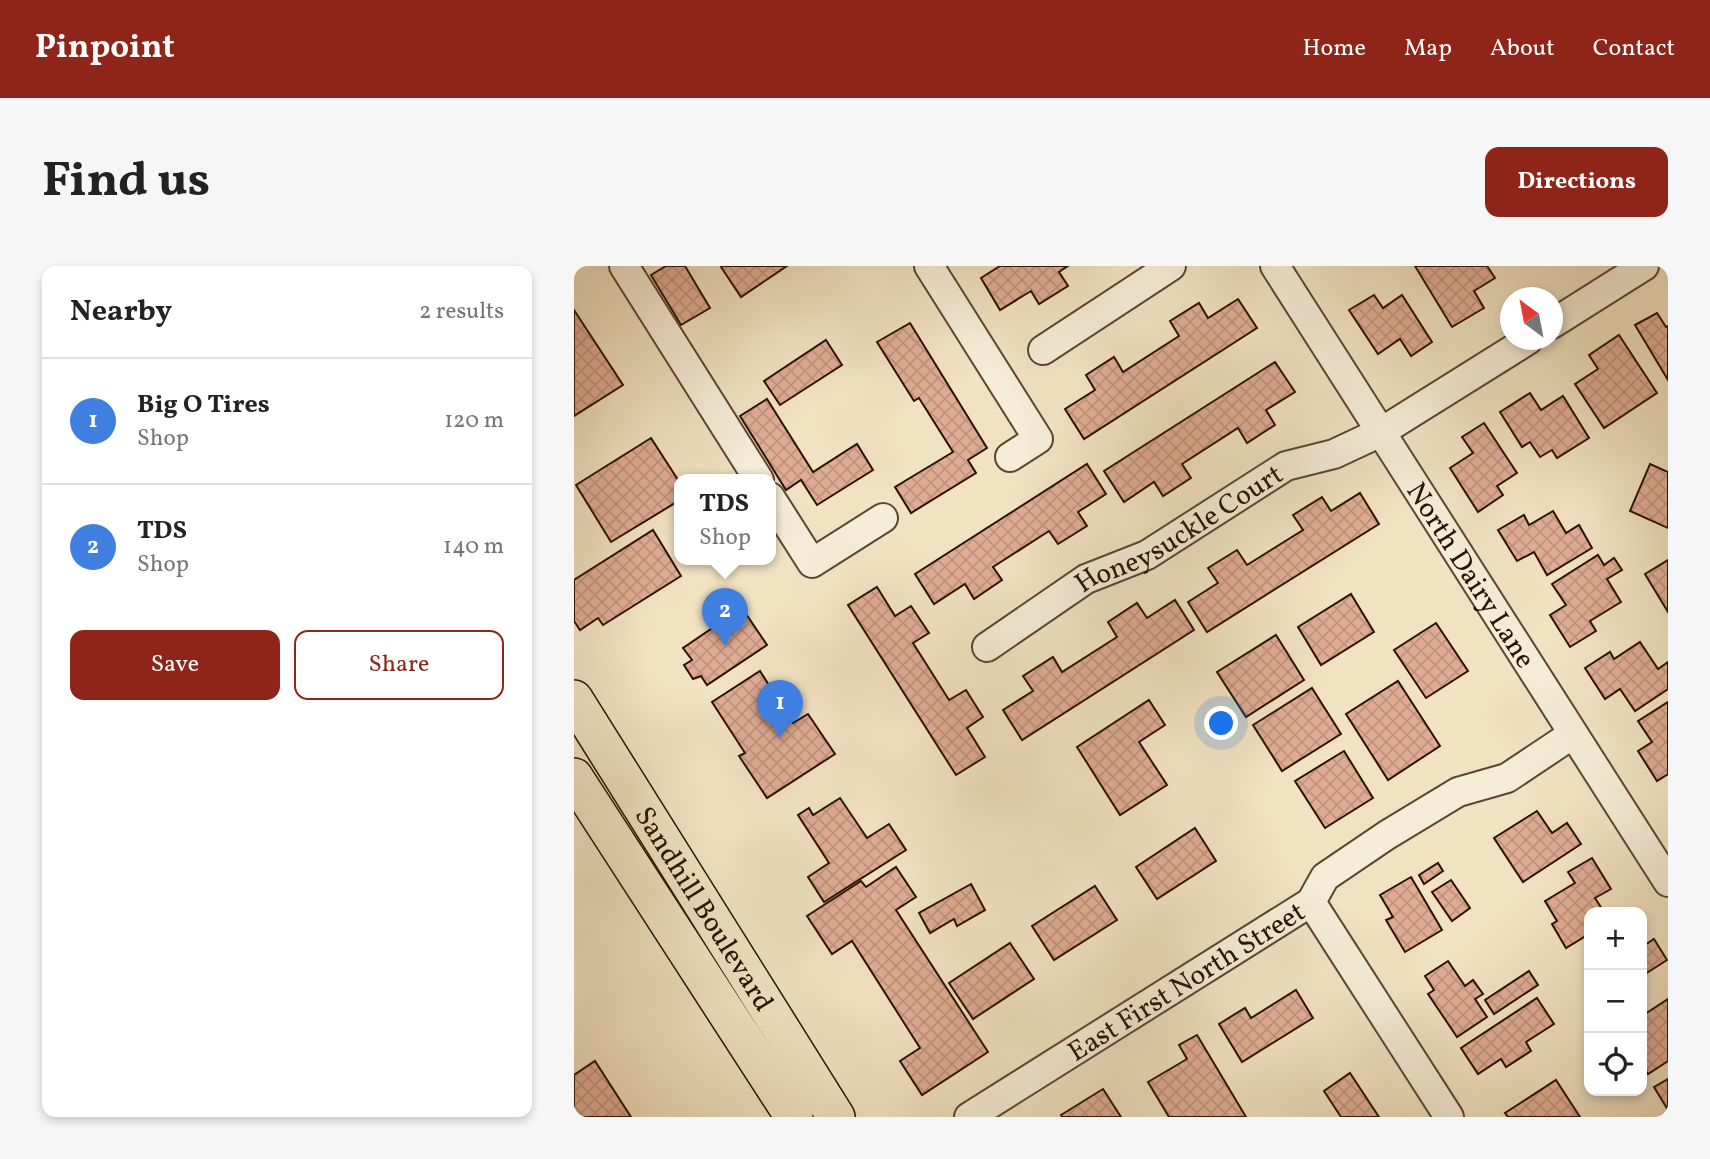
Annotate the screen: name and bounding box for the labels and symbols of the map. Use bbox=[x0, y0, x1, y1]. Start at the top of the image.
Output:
north arrow bbox=[1500, 287, 1563, 350]
street label: Honeysuckle Court bbox=[1067, 456, 1291, 603]
street label: North Dairy Lane bbox=[1396, 475, 1544, 676]
pin: 2 bbox=[702, 588, 748, 646]
pin: 1 bbox=[757, 680, 803, 738]
your location bbox=[1204, 706, 1238, 740]
street label: Sandhill Boulevard bbox=[624, 800, 782, 1020]
street label: East First North Street bbox=[1061, 894, 1313, 1072]

